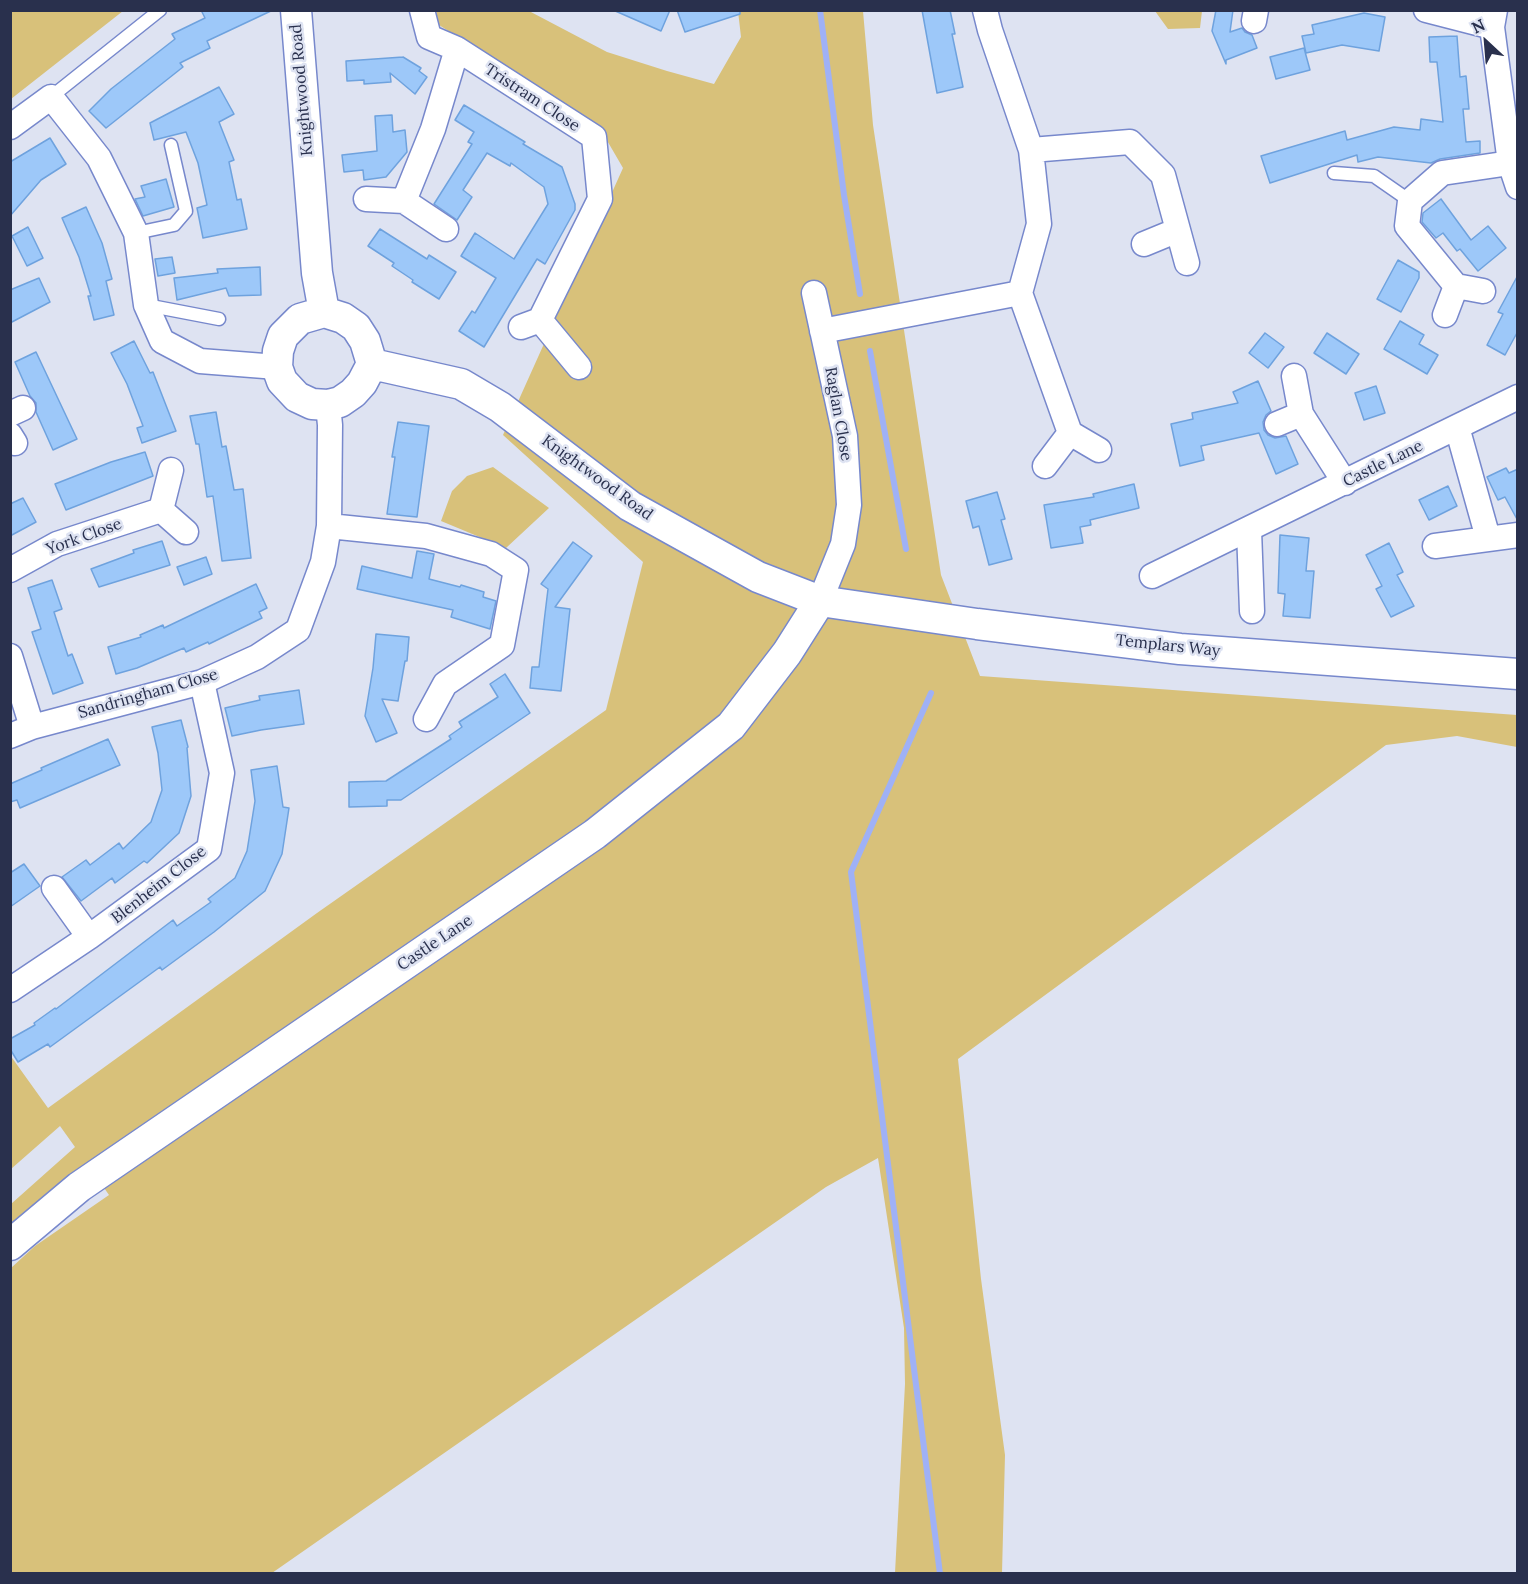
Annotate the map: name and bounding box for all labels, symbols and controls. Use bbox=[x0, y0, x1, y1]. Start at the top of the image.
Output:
north arrow bbox=[1456, 12, 1516, 72]
text: N bbox=[1468, 14, 1488, 38]
street label: Knightwood Road bbox=[287, 23, 317, 157]
street label: Tristram Close bbox=[481, 60, 583, 136]
street label: Raglan Close bbox=[820, 366, 856, 462]
street label: Knightwood Road bbox=[538, 431, 656, 525]
street label: Castle Lane bbox=[1340, 436, 1426, 492]
street label: York Close bbox=[44, 514, 124, 560]
street label: Templars Way bbox=[1115, 631, 1221, 661]
street label: Sandringham Close bbox=[76, 665, 220, 723]
street label: Blenheim Close bbox=[108, 842, 210, 928]
street label: Castle Lane bbox=[394, 911, 476, 975]

